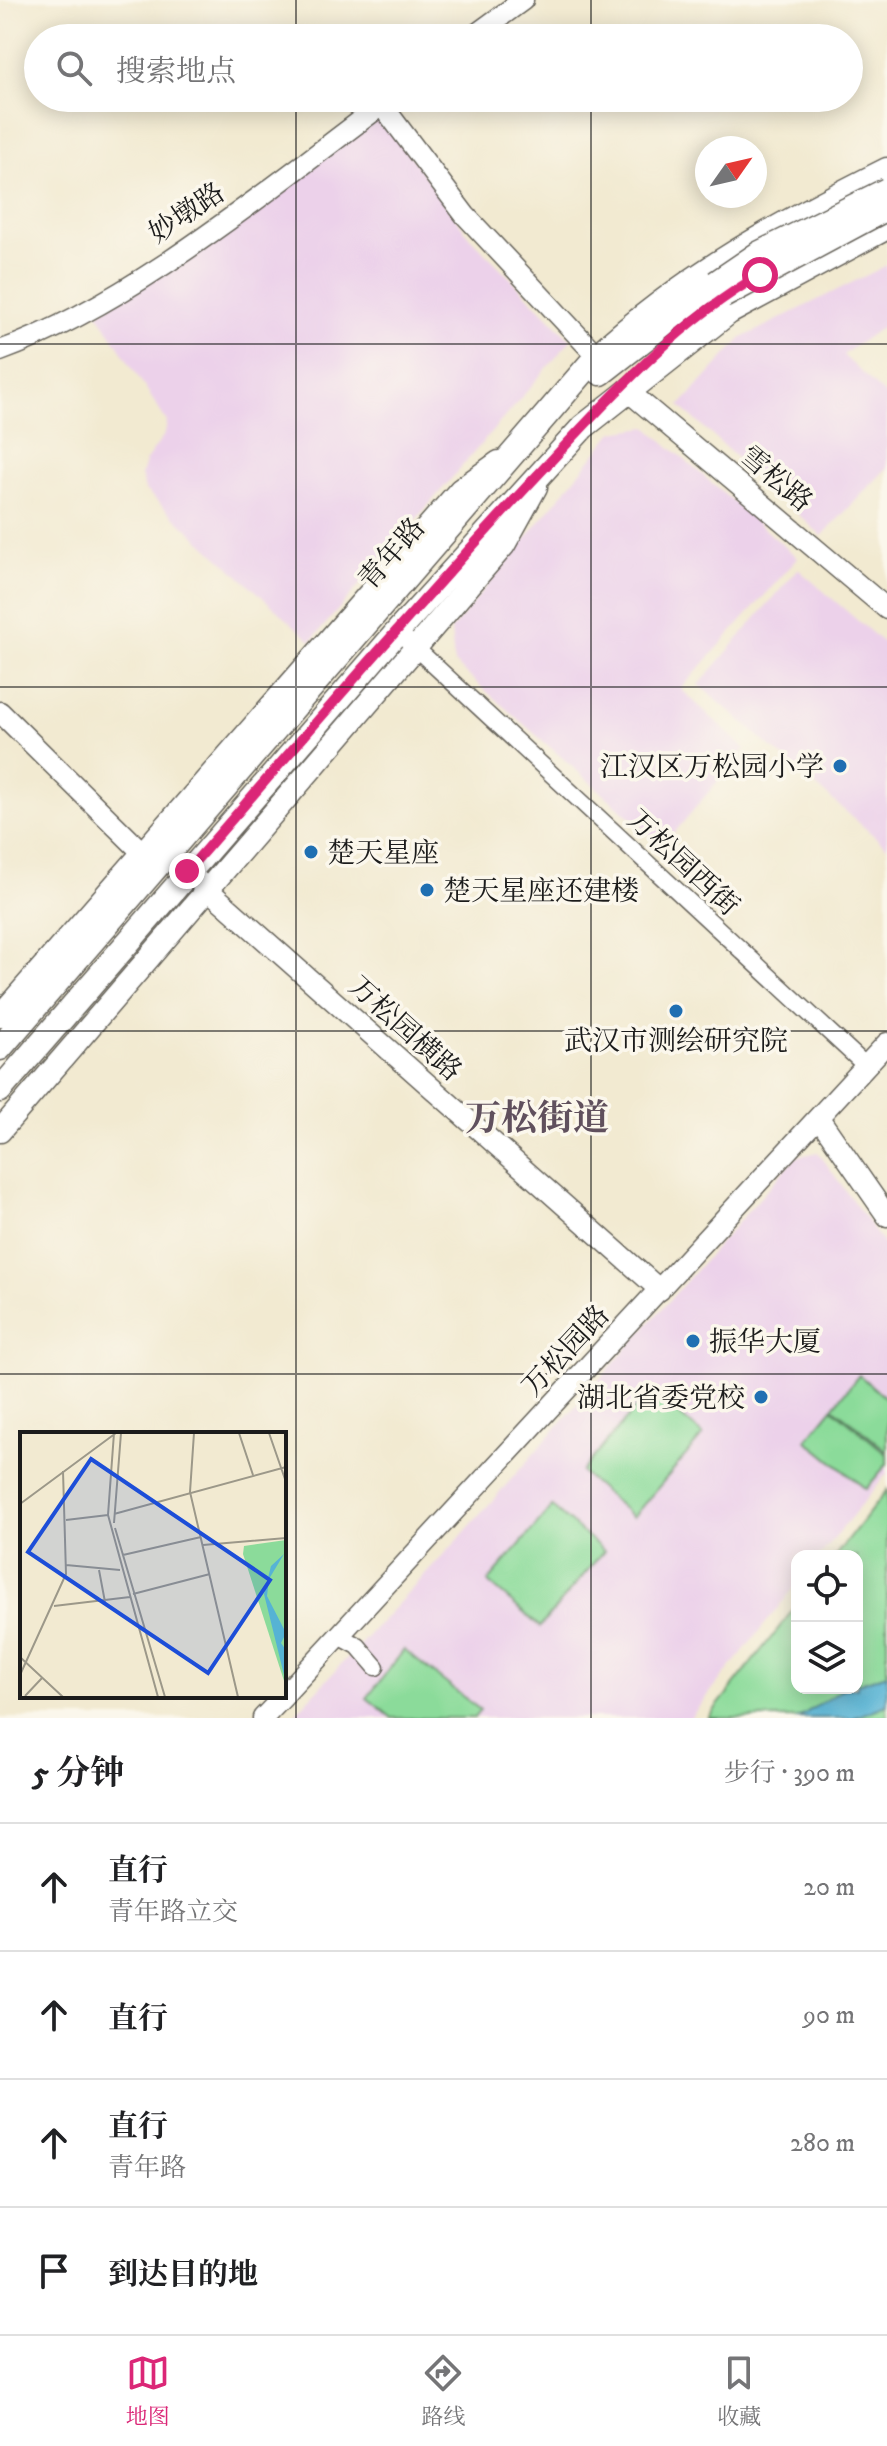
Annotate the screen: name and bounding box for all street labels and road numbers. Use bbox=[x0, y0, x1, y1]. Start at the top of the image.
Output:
street label: 妙墩路 bbox=[142, 175, 231, 251]
street label: 雪松路 bbox=[733, 439, 819, 520]
street label: 青年路 bbox=[351, 511, 433, 597]
street label: 万松园西街 bbox=[620, 803, 746, 924]
street label: 万松园横路 bbox=[341, 969, 469, 1089]
street label: 万松园路 bbox=[515, 1298, 617, 1404]

